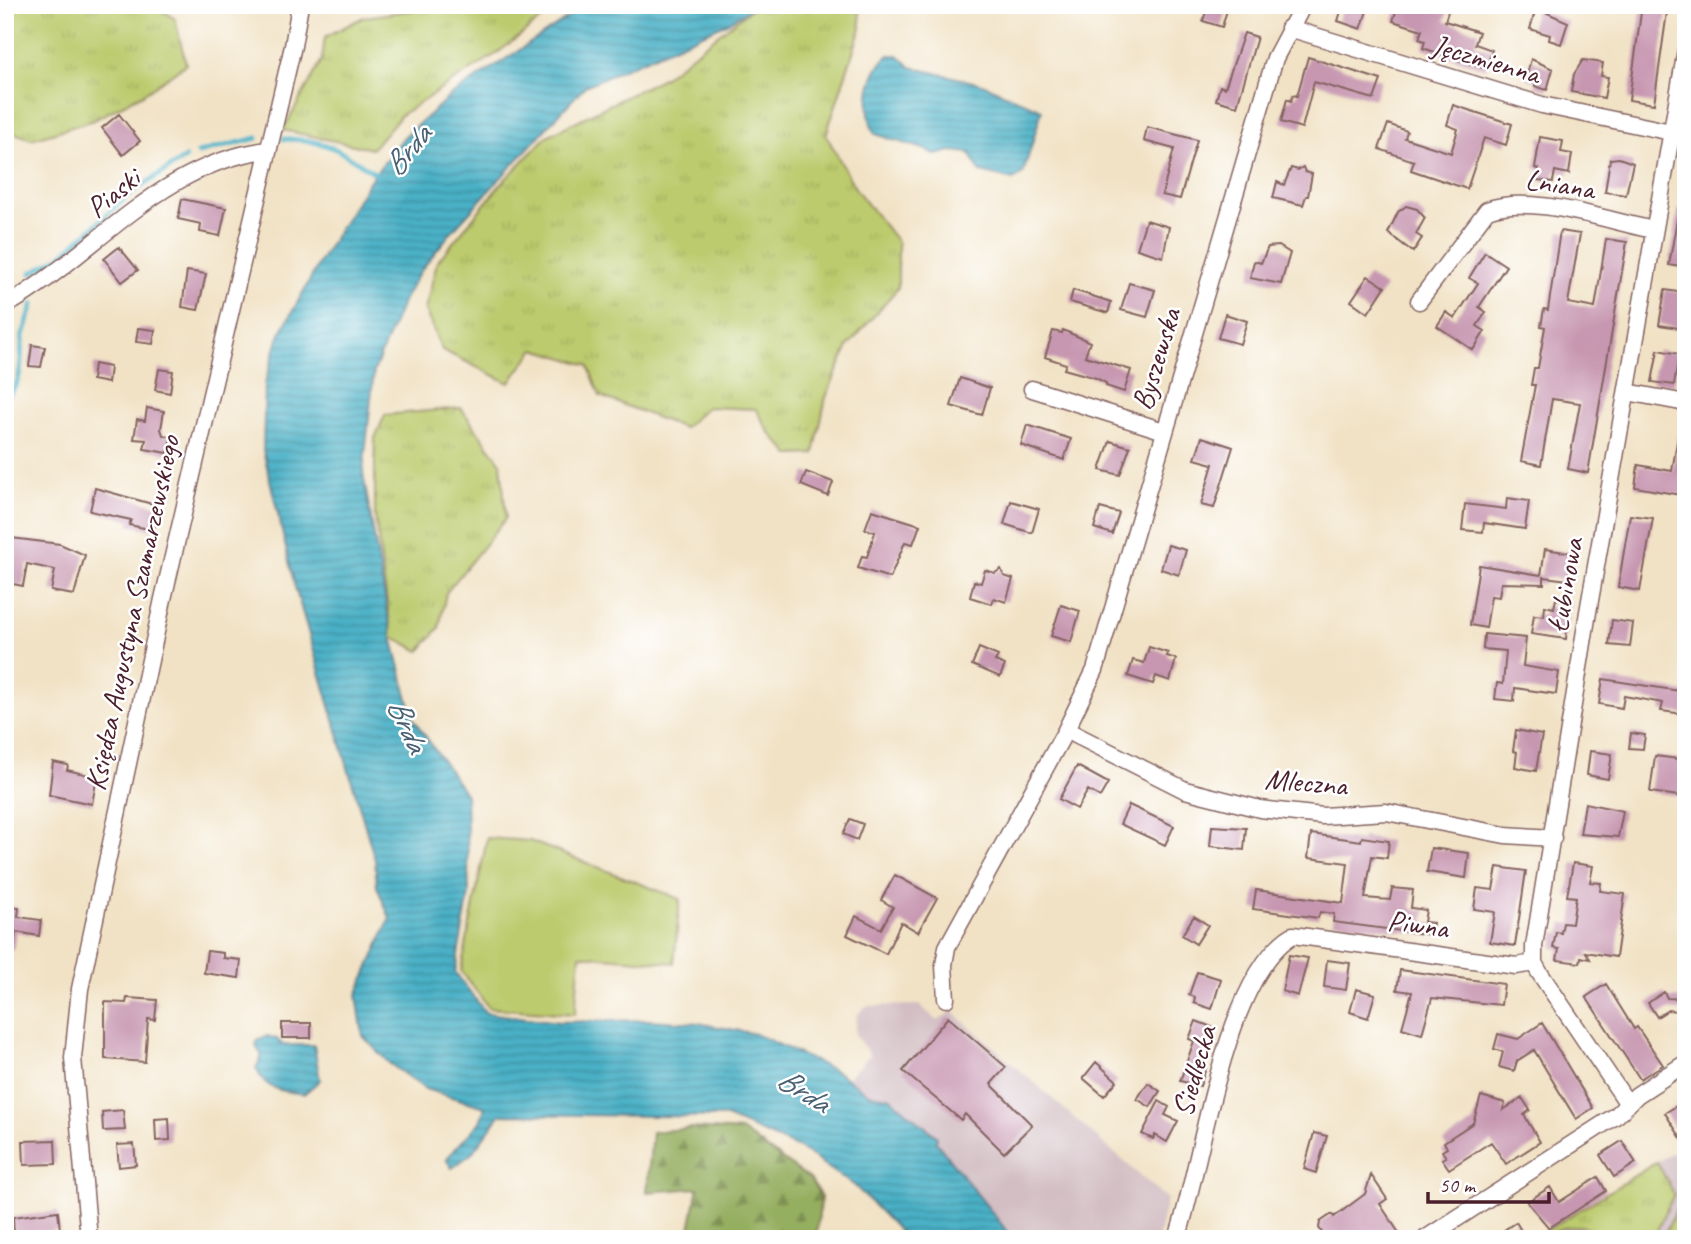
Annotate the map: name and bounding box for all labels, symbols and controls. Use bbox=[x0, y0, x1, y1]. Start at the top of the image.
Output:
street label: Jęczmienna bbox=[1426, 25, 1547, 93]
water label: Brda bbox=[374, 114, 442, 184]
street label: Piaski bbox=[78, 158, 150, 226]
street label: Lniana bbox=[1523, 160, 1600, 209]
street label: Byszewska bbox=[1123, 302, 1190, 414]
street label: Księdza Augustyna Szamarzewskiego bbox=[76, 431, 188, 794]
street label: Łubinowa bbox=[1538, 533, 1592, 635]
water label: Brda bbox=[378, 692, 439, 761]
street label: Mleczna bbox=[1263, 759, 1351, 805]
street label: Piwna bbox=[1385, 901, 1453, 947]
street label: Siedlecka bbox=[1163, 1020, 1226, 1121]
water label: Brda bbox=[770, 1058, 841, 1124]
scale bar bbox=[1428, 1160, 1549, 1204]
text: 50 m bbox=[1439, 1172, 1477, 1198]

